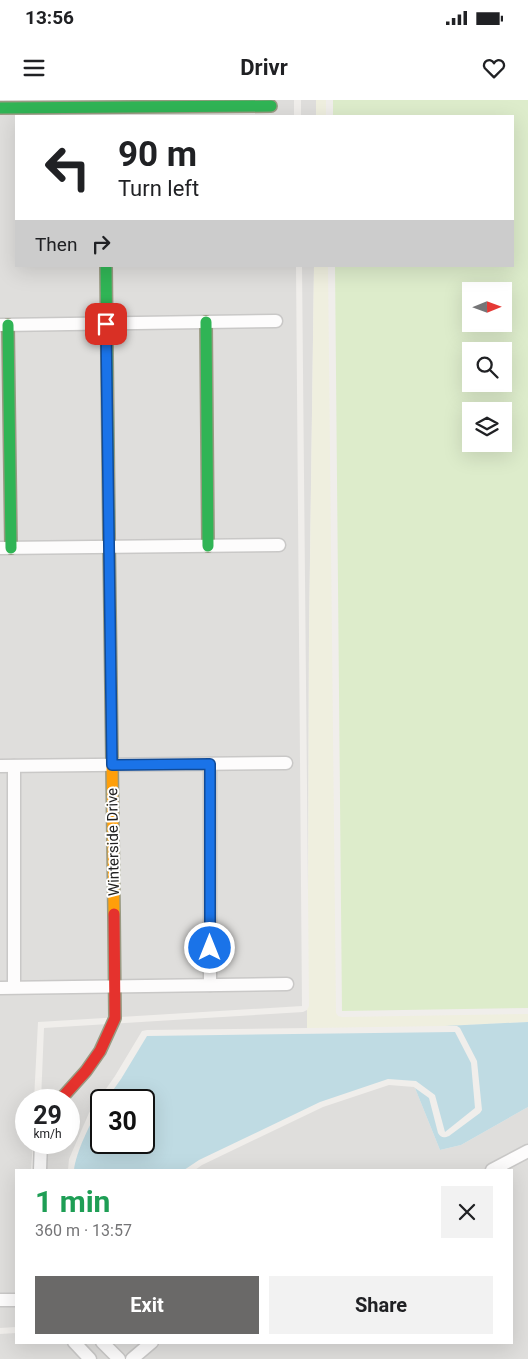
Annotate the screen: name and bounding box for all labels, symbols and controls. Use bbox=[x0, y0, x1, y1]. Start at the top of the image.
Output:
text: 13:56 bbox=[25, 6, 74, 29]
icon: menu bbox=[20, 54, 48, 82]
icon: heart bbox=[480, 54, 508, 82]
text: Drivr bbox=[240, 55, 288, 80]
text: 90 m bbox=[118, 134, 197, 175]
icon: left bbox=[35, 135, 100, 200]
text: Turn left bbox=[118, 176, 199, 201]
icon: right bbox=[87, 230, 115, 258]
text: Then bbox=[35, 233, 77, 256]
north arrow bbox=[462, 282, 512, 332]
map controls bbox=[462, 282, 512, 452]
pin bbox=[85, 303, 127, 345]
icon: arrive bbox=[92, 310, 120, 338]
button: search bbox=[462, 342, 512, 392]
button: layers bbox=[462, 402, 512, 452]
street label: Winterside Drive bbox=[103, 788, 123, 896]
position arrow bbox=[183, 921, 235, 973]
speed limit sign: 30 bbox=[90, 1089, 155, 1154]
text: 29 bbox=[33, 1101, 62, 1130]
text: km/h bbox=[33, 1127, 62, 1141]
text: 1 min bbox=[35, 1184, 110, 1219]
button: close bbox=[441, 1186, 493, 1238]
text: 360 m · 13:57 bbox=[35, 1221, 132, 1240]
button: Exit bbox=[35, 1276, 259, 1334]
button: Share bbox=[269, 1276, 493, 1334]

